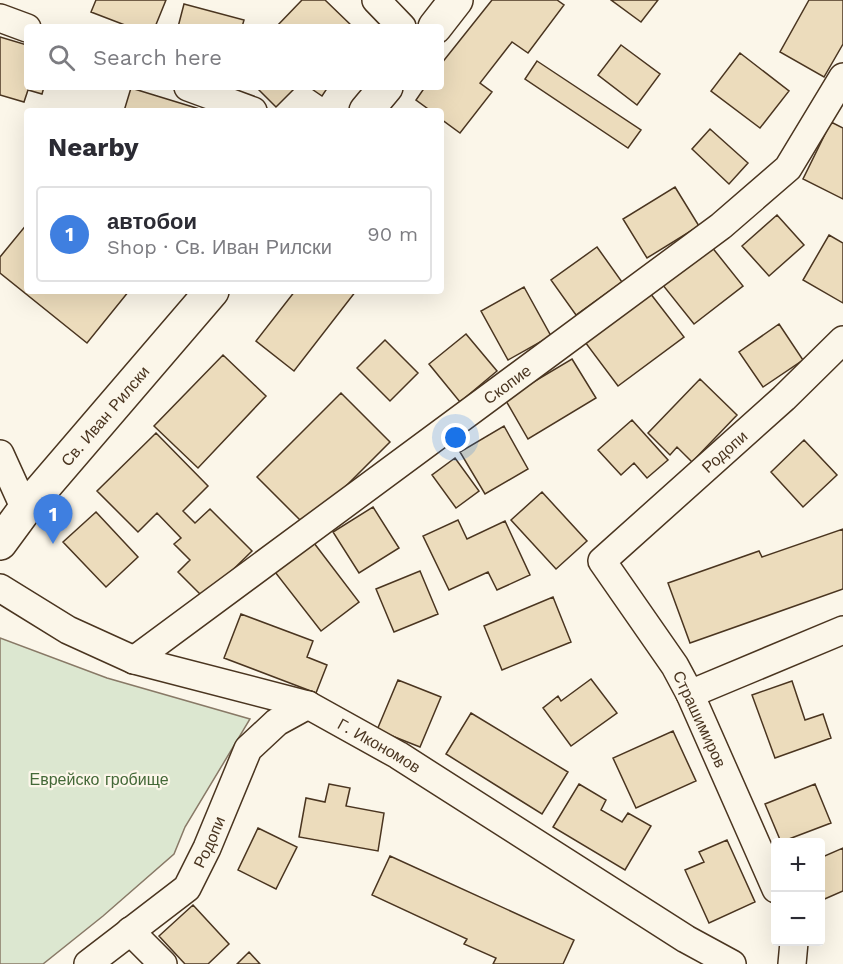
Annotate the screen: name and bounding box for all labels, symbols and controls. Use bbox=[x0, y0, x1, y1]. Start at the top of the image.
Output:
search box bbox=[24, 24, 444, 90]
icon: search bbox=[45, 41, 78, 74]
text: Search here bbox=[93, 45, 222, 70]
text: Nearby bbox=[48, 132, 139, 162]
text: автобои bbox=[107, 209, 197, 234]
text: 1 bbox=[65, 222, 74, 246]
text: 90 m bbox=[367, 222, 418, 246]
text: Shop · Св. Иван Рилски bbox=[107, 235, 332, 259]
street label: Скопие bbox=[480, 361, 535, 408]
street label: Св. Иван Рилски bbox=[57, 362, 153, 470]
your location bbox=[441, 423, 470, 452]
street label: Родопи bbox=[698, 427, 751, 477]
pin: 1 bbox=[34, 494, 72, 544]
street label: Страшимиров bbox=[669, 668, 730, 771]
street label: Г. Икономов bbox=[334, 715, 424, 777]
park label: Еврейско гробище bbox=[29, 770, 169, 789]
street label: Родопи bbox=[190, 813, 229, 871]
map controls bbox=[771, 838, 825, 946]
button: + bbox=[771, 838, 825, 892]
button: − bbox=[771, 892, 825, 946]

